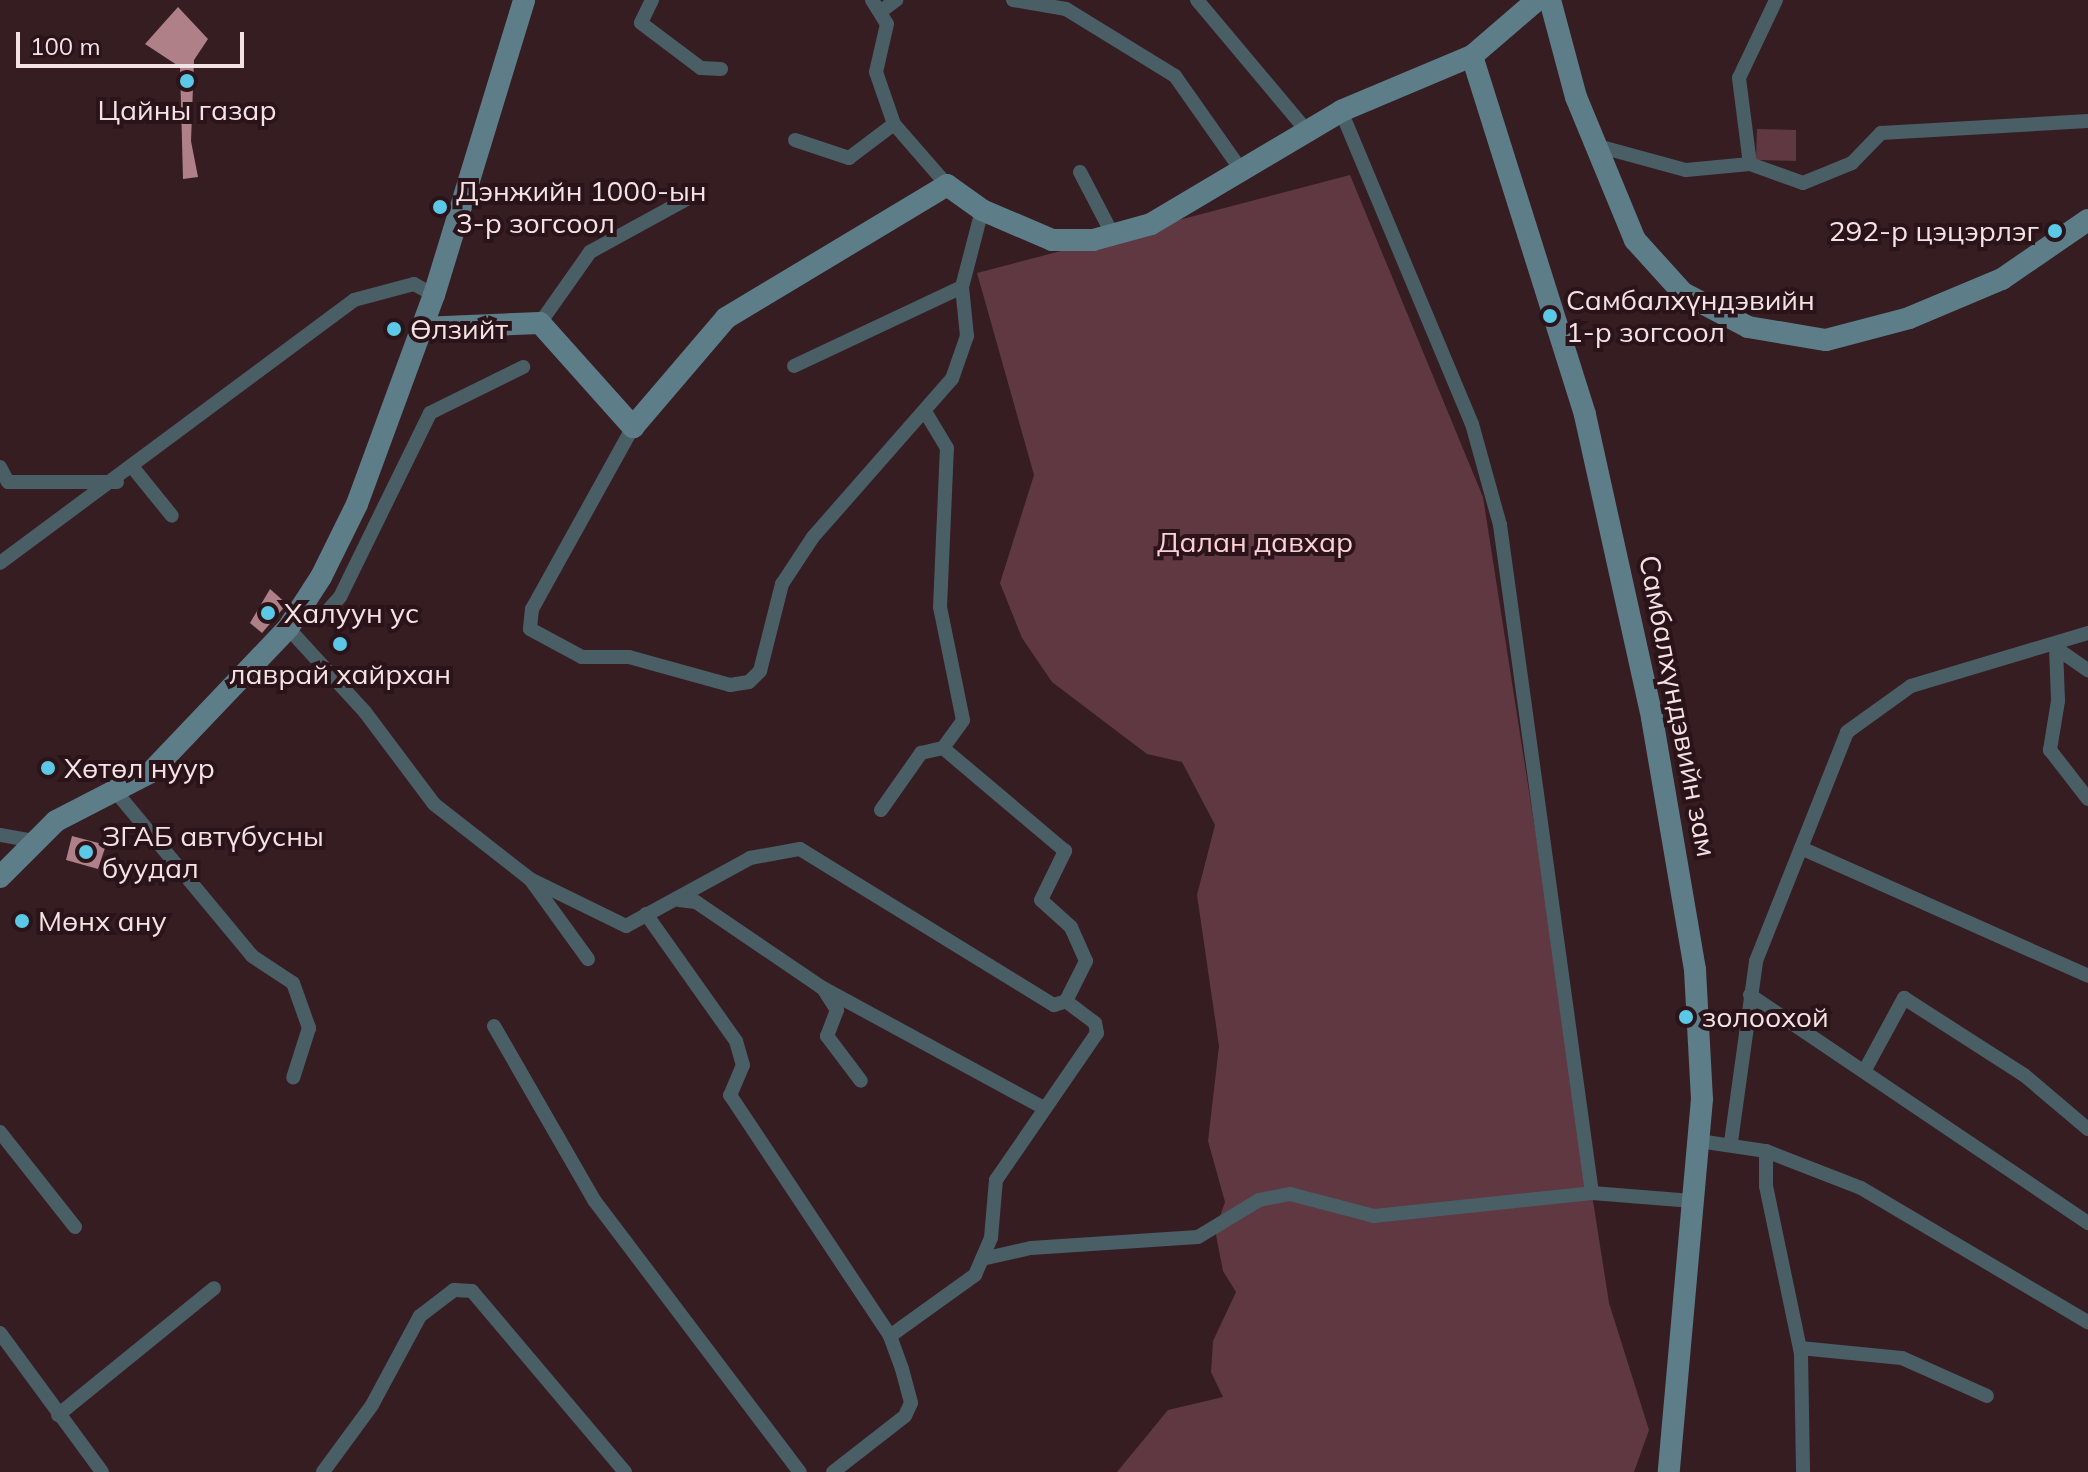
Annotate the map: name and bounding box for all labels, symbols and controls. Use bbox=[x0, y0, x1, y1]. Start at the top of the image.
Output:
scale bar bbox=[20, 16, 248, 66]
text: 100 m bbox=[30, 31, 101, 61]
marker: Цайны газар bbox=[178, 72, 196, 90]
place label: Цайны газар bbox=[97, 93, 277, 127]
place label: Дэнжийн 1000-ын 3-р зогсоол bbox=[456, 174, 707, 240]
marker: Дэнжийн 1000-ын 3-р зогсоол bbox=[431, 198, 449, 216]
place label: 292-р цэцэрлэг bbox=[1829, 214, 2039, 248]
marker: 292-р цэцэрлэг bbox=[2046, 222, 2064, 240]
place label: Самбалхүндэвийн 1-р зогсоол bbox=[1566, 283, 1815, 349]
marker: Самбалхүндэвийн 1-р зогсоол bbox=[1541, 307, 1559, 325]
place label: Өлзийт bbox=[410, 312, 508, 346]
marker: Өлзийт bbox=[385, 320, 403, 338]
park label: Далан давхар bbox=[1157, 525, 1353, 559]
street label: Самбалхүндэвийн зам bbox=[1632, 553, 1724, 859]
place label: Халуун ус bbox=[284, 596, 419, 630]
marker: Халуун ус bbox=[259, 604, 277, 622]
marker: лаврай хайрхан bbox=[331, 635, 349, 653]
place label: лаврай хайрхан bbox=[229, 657, 451, 691]
place label: Хөтөл нуур bbox=[64, 751, 215, 785]
marker: Хөтөл нуур bbox=[39, 759, 57, 777]
place label: ЗГАБ автүбусны буудал bbox=[102, 819, 324, 885]
marker: ЗГАБ автүбусны буудал bbox=[77, 843, 95, 861]
place label: Мөнх ану bbox=[38, 904, 167, 938]
marker: Мөнх ану bbox=[13, 912, 31, 930]
place label: золоохой bbox=[1702, 1000, 1829, 1034]
marker: золоохой bbox=[1677, 1008, 1695, 1026]

